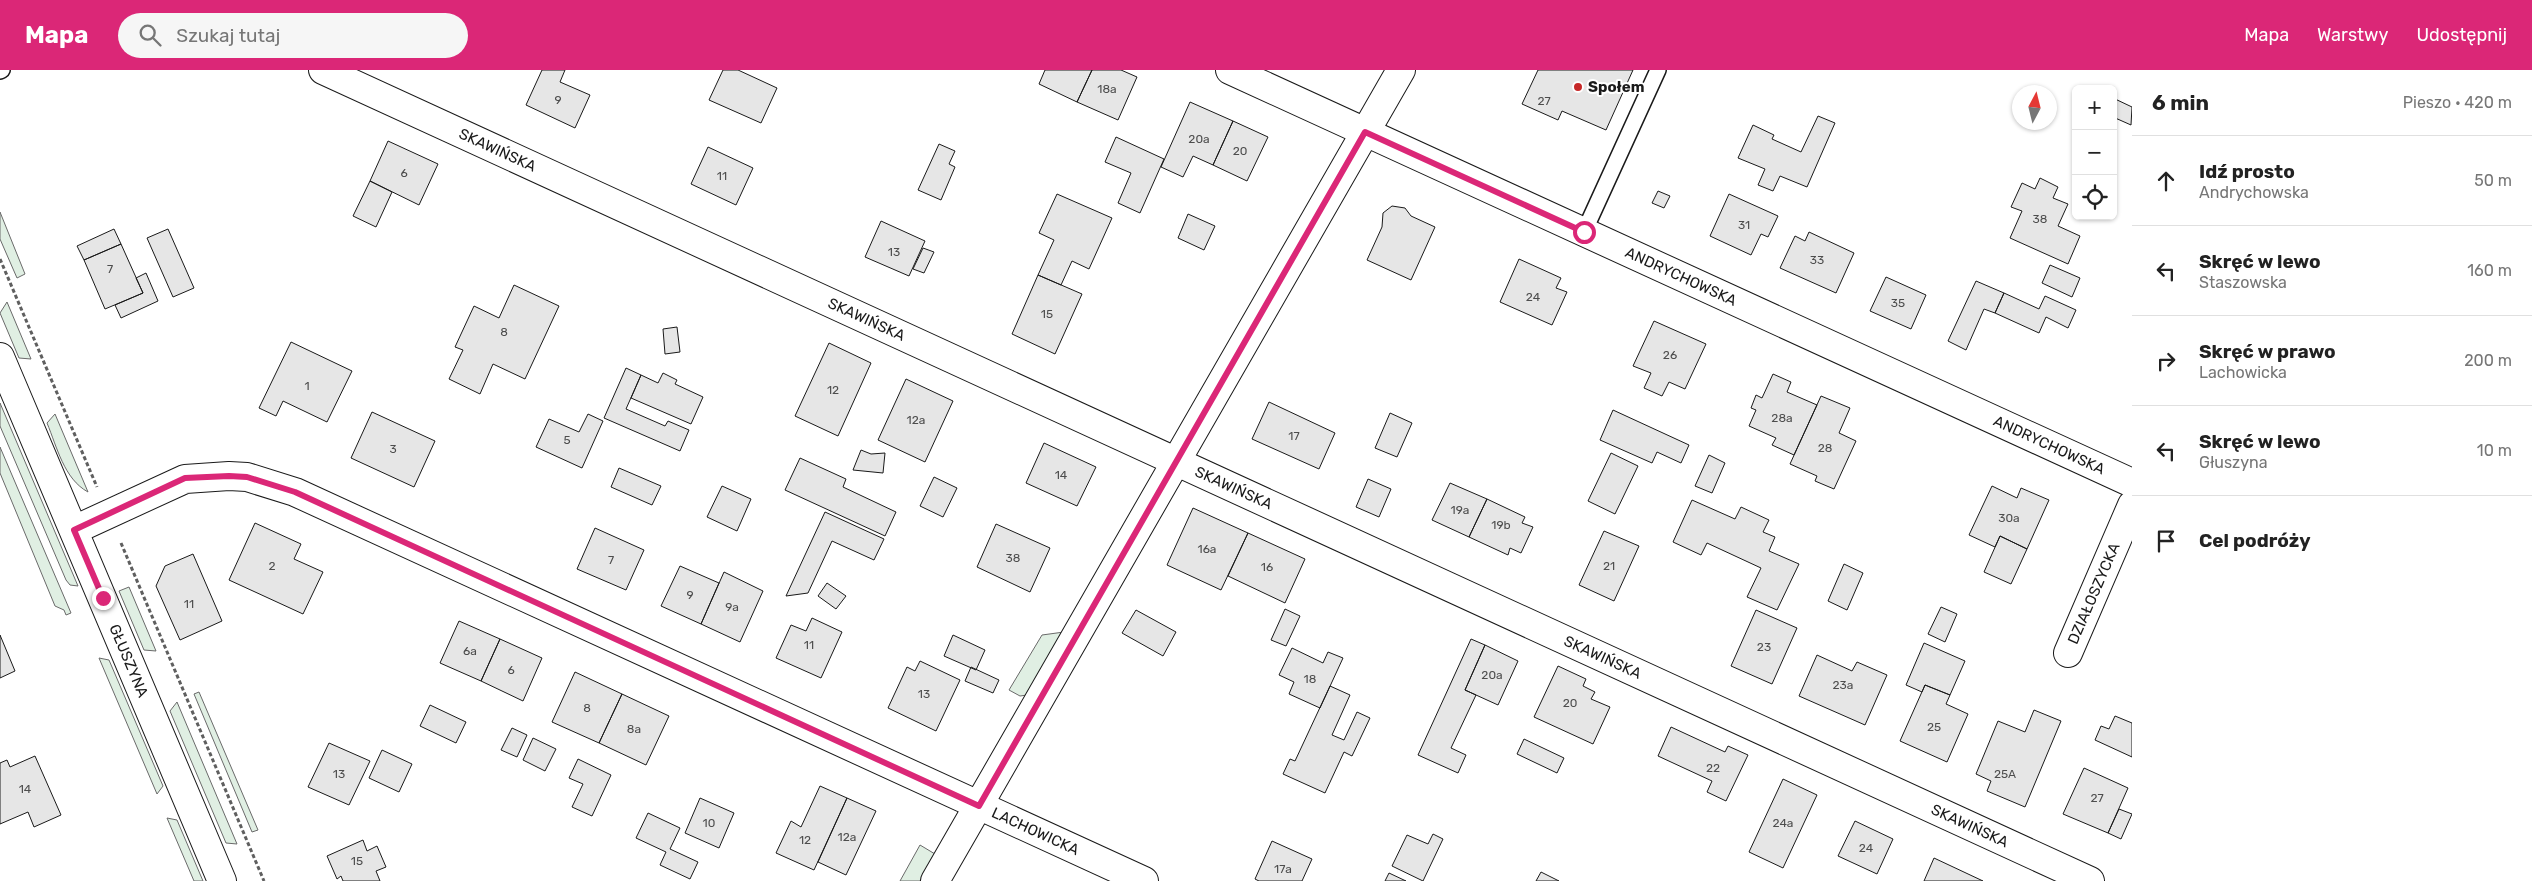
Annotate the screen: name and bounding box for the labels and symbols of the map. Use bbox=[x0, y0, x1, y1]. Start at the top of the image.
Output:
place label: Społem bbox=[1588, 78, 1644, 96]
marker: Społem bbox=[1572, 81, 1584, 93]
house number: 18a bbox=[1097, 82, 1117, 96]
north arrow bbox=[2012, 85, 2057, 130]
house number: 9 bbox=[554, 93, 562, 107]
house number: 27 bbox=[1537, 94, 1551, 108]
street label: SKAWIŃSKA bbox=[456, 125, 539, 176]
house number: 20a bbox=[1188, 132, 1210, 146]
house number: 20 bbox=[1233, 144, 1247, 158]
house number: 6 bbox=[400, 166, 408, 180]
house number: 11 bbox=[717, 169, 727, 183]
house number: 38 bbox=[2033, 212, 2047, 226]
house number: 31 bbox=[1738, 218, 1750, 232]
route start bbox=[1573, 221, 1596, 244]
street label: ANDRYCHOWSKA bbox=[1622, 243, 1740, 310]
house number: 13 bbox=[888, 245, 900, 259]
house number: 33 bbox=[1810, 253, 1824, 267]
house number: 7 bbox=[107, 262, 113, 276]
house number: 24 bbox=[1526, 290, 1541, 304]
street label: SKAWIŃSKA bbox=[825, 294, 908, 345]
house number: 35 bbox=[1891, 296, 1905, 310]
house number: 15 bbox=[1041, 307, 1053, 321]
house number: 8 bbox=[500, 325, 508, 339]
house number: 26 bbox=[1663, 348, 1677, 362]
house number: 1 bbox=[304, 379, 310, 393]
house number: 12 bbox=[827, 383, 839, 397]
house number: 28a bbox=[1771, 411, 1793, 425]
street label: ANDRYCHOWSKA bbox=[1991, 412, 2108, 478]
house number: 12a bbox=[907, 413, 925, 427]
house number: 17 bbox=[1288, 429, 1300, 443]
house number: 5 bbox=[563, 433, 571, 447]
house number: 28 bbox=[1818, 441, 1832, 455]
house number: 3 bbox=[389, 442, 397, 456]
street label: SKAWIŃSKA bbox=[1192, 462, 1275, 513]
house number: 14 bbox=[1055, 468, 1068, 482]
house number: 19a bbox=[1451, 503, 1469, 517]
house number: 30a bbox=[1998, 511, 2020, 525]
house number: 19b bbox=[1491, 518, 1511, 532]
street label: DZIAŁOSZYCKA bbox=[2064, 540, 2124, 647]
house number: 16a bbox=[1198, 542, 1217, 556]
house number: 38 bbox=[1006, 551, 1020, 565]
house number: 7 bbox=[608, 553, 614, 567]
house number: 2 bbox=[268, 559, 276, 573]
house number: 21 bbox=[1603, 559, 1615, 573]
house number: 16 bbox=[1261, 560, 1273, 574]
route end bbox=[92, 587, 115, 610]
house number: 9 bbox=[686, 588, 694, 602]
house number: 11 bbox=[184, 597, 194, 611]
house number: 9a bbox=[725, 600, 739, 614]
street label: GŁUSZYNA bbox=[105, 622, 152, 700]
street label: SKAWIŃSKA bbox=[1561, 632, 1644, 683]
house number: 11 bbox=[804, 638, 814, 652]
house number: 23 bbox=[1757, 640, 1771, 654]
house number: 6a bbox=[463, 644, 477, 658]
house number: 6 bbox=[507, 663, 515, 677]
house number: 20a bbox=[1481, 668, 1503, 682]
house number: 18 bbox=[1304, 672, 1316, 686]
house number: 23a bbox=[1833, 678, 1853, 692]
house number: 13 bbox=[918, 687, 930, 701]
house number: 20 bbox=[1563, 696, 1577, 710]
house number: 8 bbox=[583, 701, 591, 715]
house number: 25 bbox=[1927, 720, 1941, 734]
house number: 8a bbox=[627, 722, 641, 736]
house number: 22 bbox=[1706, 761, 1720, 775]
house number: 13 bbox=[333, 767, 345, 781]
house number: 25A bbox=[1994, 767, 2016, 781]
house number: 14 bbox=[19, 782, 32, 796]
house number: 27 bbox=[2090, 791, 2104, 805]
street label: SKAWIŃSKA bbox=[1928, 800, 2011, 851]
street label: LACHOWICKA bbox=[989, 803, 1082, 859]
house number: 10 bbox=[703, 816, 715, 830]
house number: 24a bbox=[1772, 816, 1794, 830]
house number: 12a bbox=[838, 830, 856, 844]
house number: 12 bbox=[799, 833, 811, 847]
house number: 24 bbox=[1859, 841, 1874, 855]
house number: 15 bbox=[351, 854, 363, 868]
house number: 17a bbox=[1274, 862, 1292, 876]

